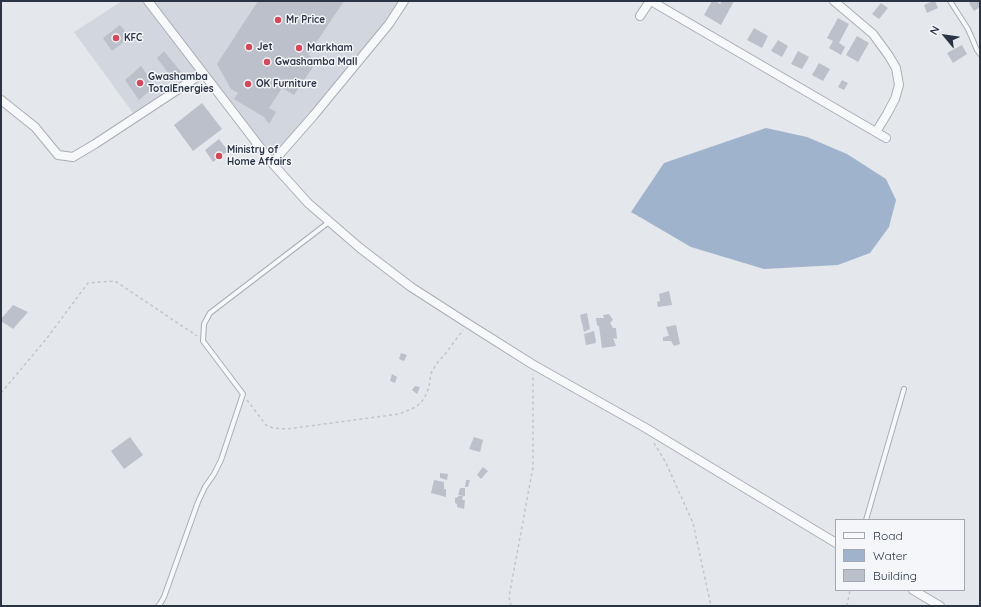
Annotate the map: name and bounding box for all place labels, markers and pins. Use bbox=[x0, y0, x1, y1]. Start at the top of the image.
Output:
place label: Mr Price bbox=[286, 14, 325, 26]
marker: Mr Price bbox=[273, 15, 283, 25]
place label: KFC bbox=[124, 32, 142, 44]
marker: KFC bbox=[111, 33, 121, 43]
place label: Jet bbox=[257, 41, 273, 53]
marker: Jet bbox=[244, 42, 254, 52]
place label: Markham bbox=[307, 42, 353, 54]
marker: Markham bbox=[294, 43, 304, 53]
place label: Gwashamba Mall bbox=[275, 56, 357, 68]
marker: Gwashamba Mall bbox=[262, 57, 272, 67]
place label: Gwashamba TotalEnergies bbox=[148, 71, 214, 94]
marker: Gwashamba TotalEnergies bbox=[135, 78, 145, 88]
place label: OK Furniture bbox=[256, 78, 317, 90]
marker: OK Furniture bbox=[243, 79, 253, 89]
place label: Ministry of Home Affairs bbox=[227, 144, 291, 168]
marker: Ministry of Home Affairs bbox=[214, 151, 224, 161]

